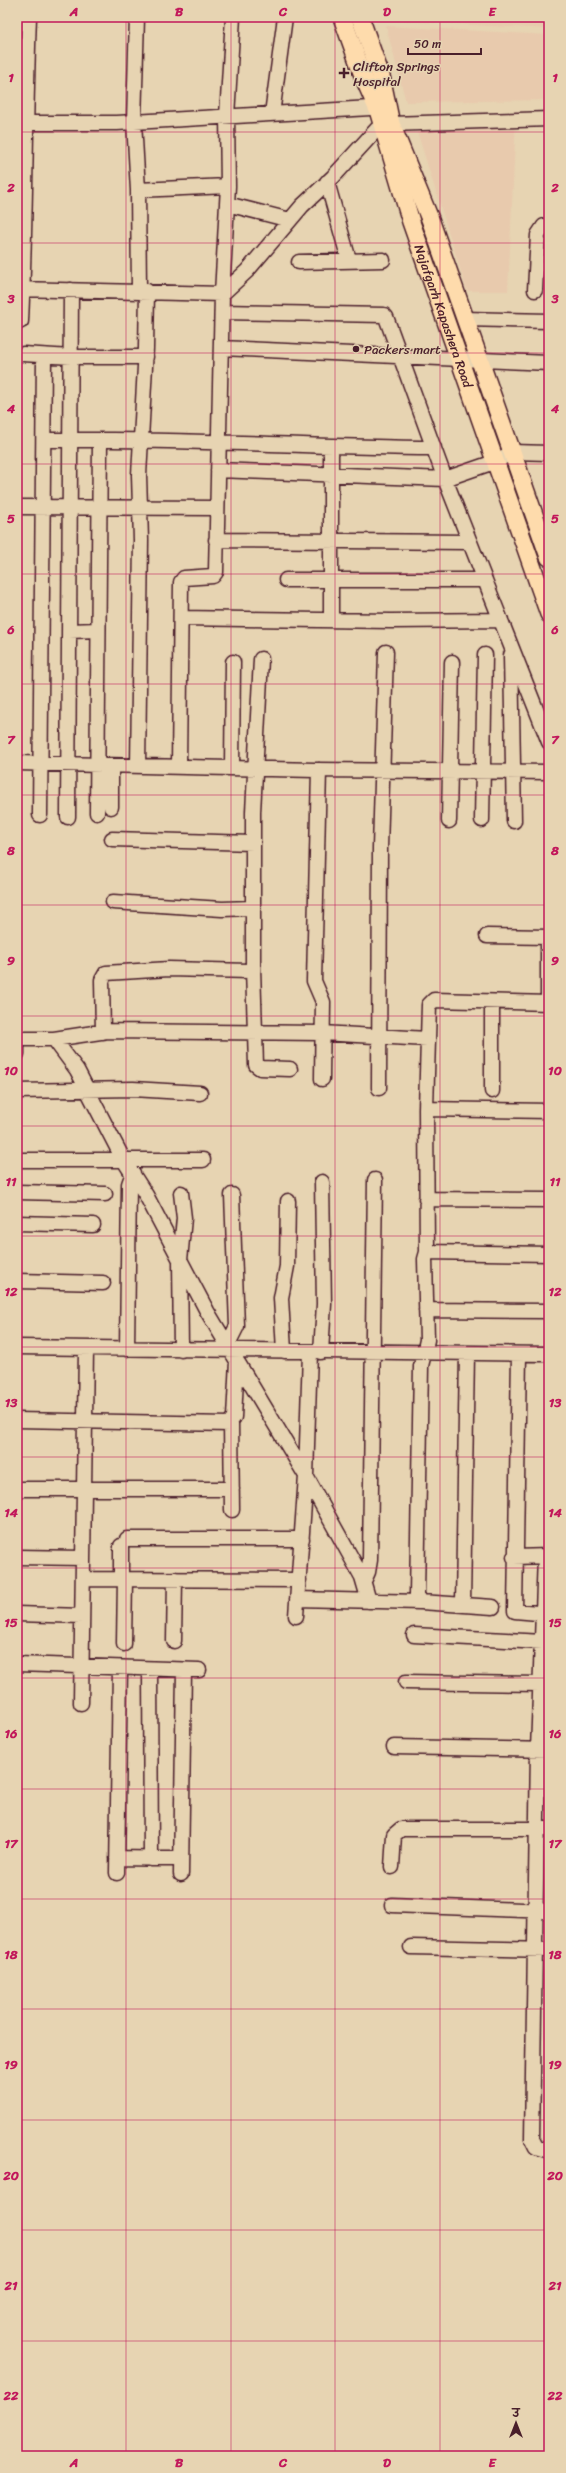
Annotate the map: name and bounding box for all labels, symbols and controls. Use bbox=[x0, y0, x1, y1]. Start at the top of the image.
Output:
text: A bbox=[69, 0, 78, 23]
text: B bbox=[175, 0, 184, 23]
text: C bbox=[278, 0, 288, 23]
text: D bbox=[383, 0, 391, 23]
text: E bbox=[488, 0, 497, 23]
scale bar bbox=[408, 30, 481, 56]
text: 50 m bbox=[414, 33, 441, 55]
place label: Clifton Springs Hospital bbox=[353, 55, 441, 93]
text: 1 bbox=[8, 66, 14, 89]
text: 1 bbox=[552, 66, 558, 89]
marker: Clifton Springs Hospital bbox=[338, 67, 350, 79]
text: 2 bbox=[6, 176, 15, 199]
text: 2 bbox=[550, 176, 559, 199]
street label: Najafgarh Kapashera Road bbox=[408, 241, 480, 392]
text: 3 bbox=[6, 287, 15, 310]
text: 3 bbox=[550, 287, 559, 310]
place label: Packers mart bbox=[364, 338, 441, 361]
marker: Packers mart bbox=[351, 344, 361, 354]
text: 4 bbox=[6, 397, 16, 420]
text: 4 bbox=[550, 397, 560, 420]
text: 5 bbox=[7, 507, 15, 530]
text: 5 bbox=[551, 507, 559, 530]
text: 6 bbox=[6, 618, 15, 641]
text: 6 bbox=[550, 618, 559, 641]
text: 7 bbox=[7, 728, 16, 751]
text: 7 bbox=[551, 728, 560, 751]
text: 8 bbox=[6, 839, 15, 862]
text: 8 bbox=[550, 839, 559, 862]
text: 9 bbox=[7, 949, 15, 972]
text: 9 bbox=[551, 949, 559, 972]
text: 10 bbox=[4, 1059, 18, 1082]
text: 10 bbox=[548, 1059, 562, 1082]
text: 11 bbox=[5, 1170, 17, 1193]
text: 11 bbox=[549, 1170, 561, 1193]
text: 12 bbox=[4, 1280, 18, 1303]
text: 12 bbox=[548, 1280, 562, 1303]
text: 13 bbox=[5, 1391, 18, 1414]
text: 13 bbox=[549, 1391, 562, 1414]
text: 14 bbox=[4, 1501, 19, 1524]
text: 14 bbox=[548, 1501, 563, 1524]
text: 15 bbox=[4, 1611, 18, 1634]
text: 15 bbox=[548, 1611, 562, 1634]
text: 16 bbox=[5, 1722, 18, 1745]
text: 16 bbox=[549, 1722, 562, 1745]
text: 17 bbox=[4, 1832, 19, 1855]
text: 17 bbox=[548, 1832, 563, 1855]
text: 18 bbox=[4, 1943, 18, 1966]
text: 18 bbox=[548, 1943, 562, 1966]
text: 19 bbox=[4, 2053, 18, 2076]
text: 19 bbox=[548, 2053, 562, 2076]
text: 20 bbox=[2, 2164, 19, 2187]
text: 20 bbox=[546, 2164, 563, 2187]
text: 21 bbox=[3, 2274, 18, 2297]
text: 21 bbox=[547, 2274, 562, 2297]
text: 22 bbox=[2, 2384, 19, 2407]
text: 22 bbox=[546, 2384, 563, 2407]
north arrow bbox=[496, 2403, 536, 2443]
text: उ bbox=[511, 2404, 521, 2423]
text: A bbox=[69, 2451, 78, 2473]
text: B bbox=[175, 2451, 184, 2473]
text: C bbox=[278, 2451, 288, 2473]
text: D bbox=[383, 2451, 391, 2473]
text: E bbox=[488, 2451, 497, 2473]

